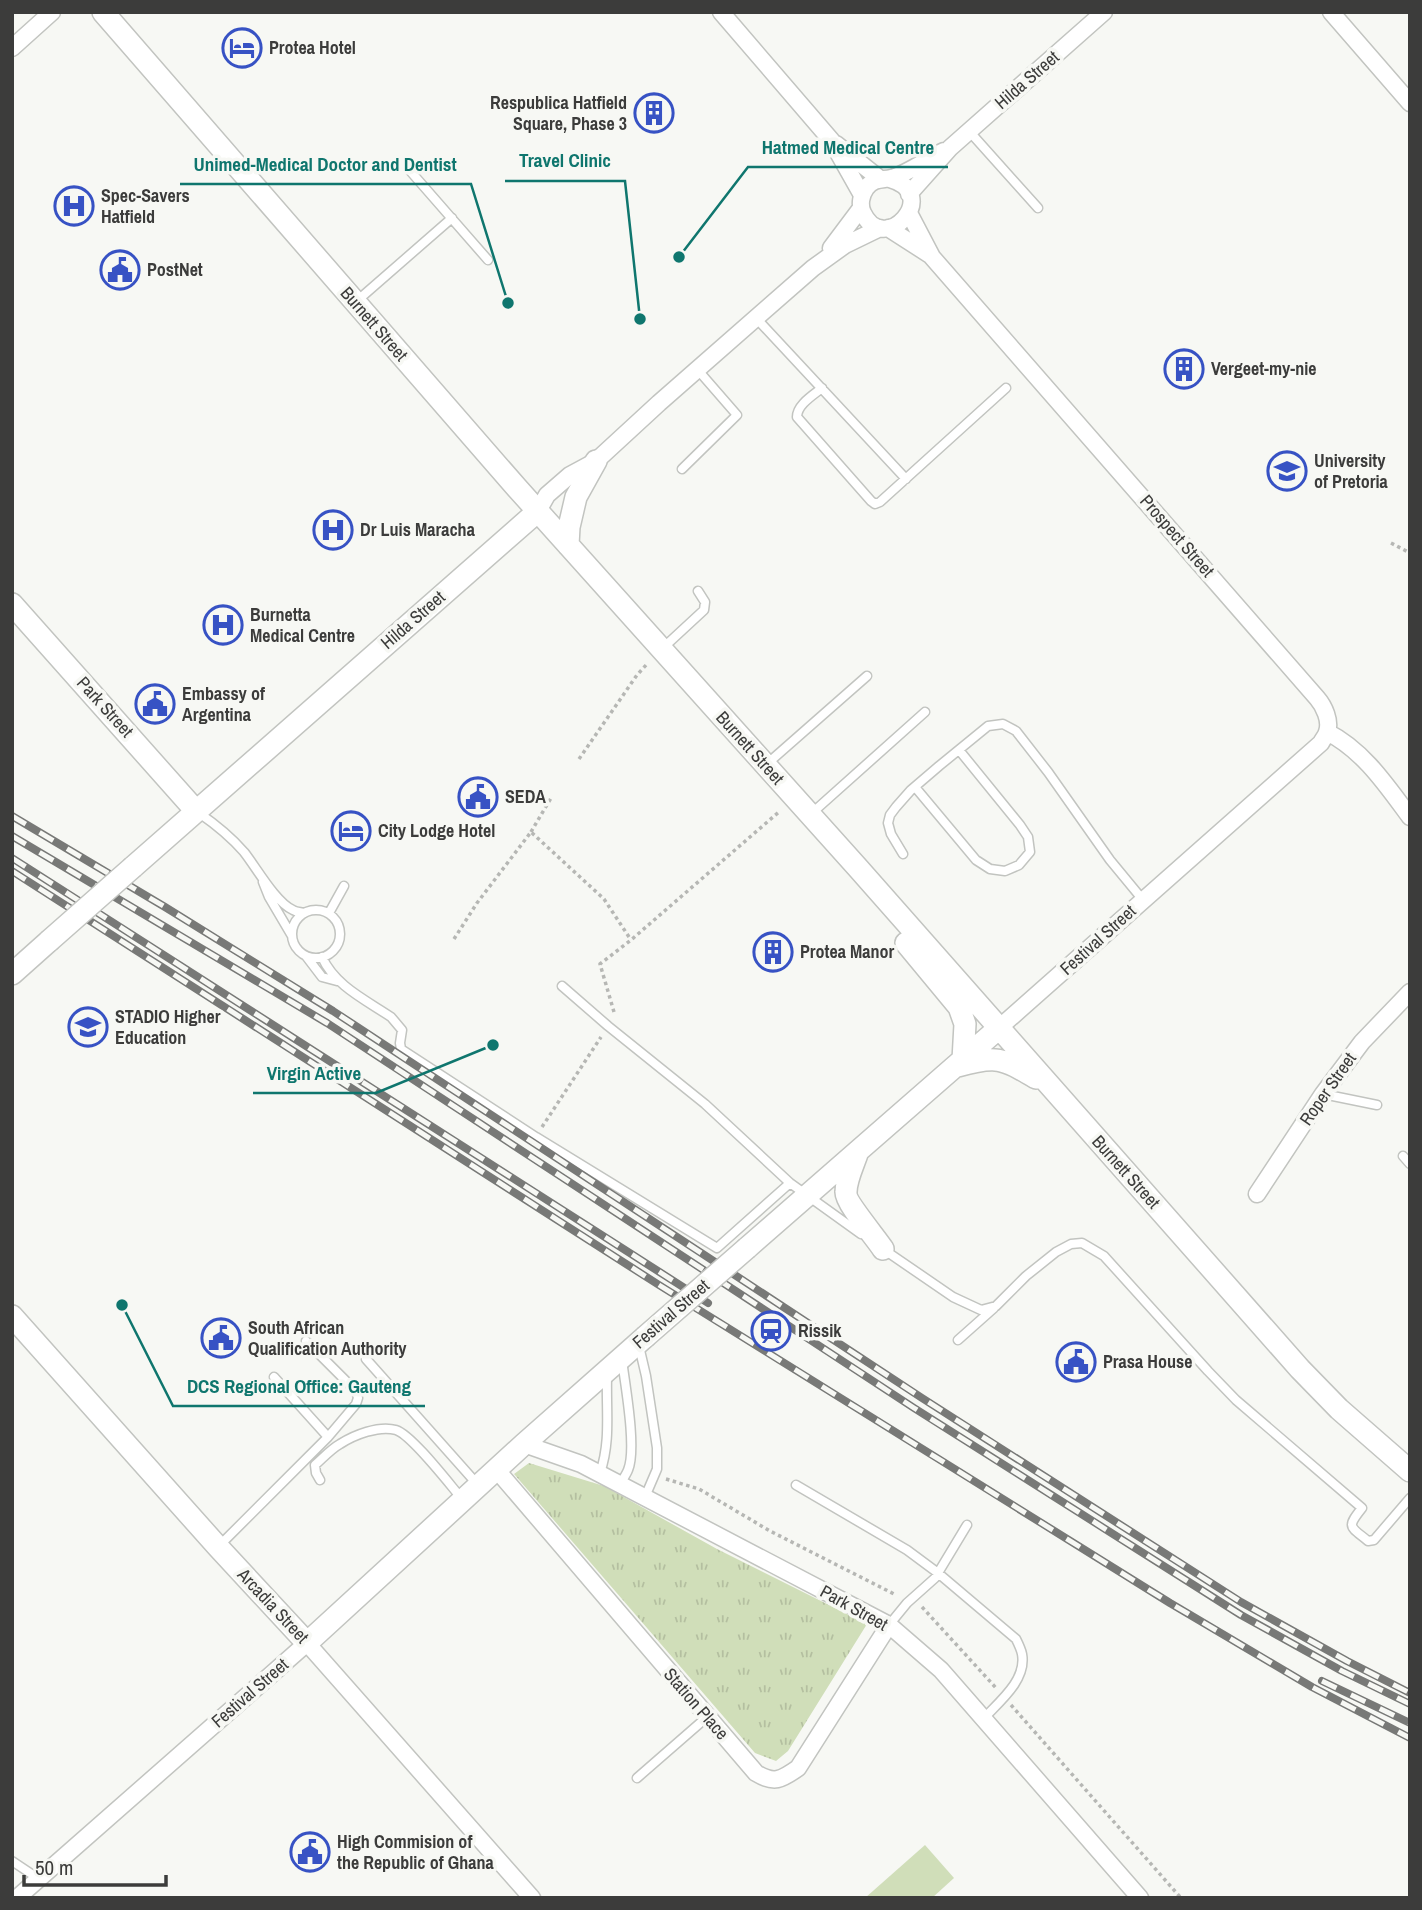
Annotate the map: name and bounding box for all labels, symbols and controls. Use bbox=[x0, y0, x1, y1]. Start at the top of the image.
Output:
hotel icon: Protea Hotel bbox=[221, 27, 263, 69]
place label: Protea Hotel bbox=[269, 35, 356, 60]
street label: Hilda Street bbox=[989, 45, 1064, 115]
place label: Respublica Hatfield Square, Phase 3 bbox=[490, 90, 627, 136]
building icon: Respublica Hatfield Square, Phase 3 bbox=[633, 92, 675, 134]
callout: Hatmed Medical Centre bbox=[748, 127, 948, 167]
text: Hatmed Medical Centre bbox=[762, 134, 934, 160]
callout: Travel Clinic bbox=[505, 141, 625, 181]
callout: Unimed-Medical Doctor and Dentist bbox=[180, 144, 471, 184]
text: Travel Clinic bbox=[519, 147, 611, 173]
text: Unimed-Medical Doctor and Dentist bbox=[193, 151, 457, 177]
place label: Spec-Savers Hatfield bbox=[101, 183, 190, 229]
hospital icon: Spec-Savers Hatfield bbox=[53, 185, 95, 227]
public building icon: PostNet bbox=[99, 249, 141, 291]
place label: PostNet bbox=[147, 257, 203, 282]
street label: Burnett Street bbox=[335, 281, 414, 366]
building icon: Vergeet-my-nie bbox=[1163, 348, 1205, 390]
place label: Vergeet-my-nie bbox=[1211, 356, 1317, 381]
place label: University of Pretoria bbox=[1314, 448, 1389, 494]
school or university icon: University of Pretoria bbox=[1266, 450, 1308, 492]
street label: Prospect Street bbox=[1135, 489, 1220, 582]
hospital icon: Dr Luis Maracha bbox=[312, 509, 354, 551]
place label: Dr Luis Maracha bbox=[360, 517, 476, 542]
street label: Hilda Street bbox=[375, 585, 450, 655]
place label: Burnetta Medical Centre bbox=[250, 602, 355, 648]
hospital icon: Burnetta Medical Centre bbox=[202, 604, 244, 646]
street label: Park Street bbox=[71, 671, 139, 742]
place label: Embassy of Argentina bbox=[182, 681, 265, 727]
public building icon: Embassy of Argentina bbox=[134, 683, 176, 725]
street label: Burnett Street bbox=[711, 705, 790, 790]
public building icon: SEDA bbox=[457, 776, 499, 818]
place label: SEDA bbox=[505, 784, 546, 809]
hotel icon: City Lodge Hotel bbox=[330, 810, 372, 852]
place label: City Lodge Hotel bbox=[378, 818, 495, 843]
street label: Festival Street bbox=[1054, 899, 1141, 981]
building icon: Protea Manor bbox=[752, 931, 794, 973]
place label: Protea Manor bbox=[800, 939, 895, 964]
place label: STADIO Higher Education bbox=[115, 1004, 221, 1050]
school or university icon: STADIO Higher Education bbox=[67, 1006, 109, 1048]
street label: Roper Street bbox=[1293, 1047, 1362, 1130]
callout: Virgin Active bbox=[253, 1053, 376, 1093]
text: Virgin Active bbox=[267, 1060, 362, 1086]
street label: Burnett Street bbox=[1087, 1129, 1166, 1214]
street label: Festival Street bbox=[627, 1273, 715, 1354]
station icon: Rissik bbox=[750, 1310, 792, 1352]
place label: South African Qualification Authority bbox=[248, 1315, 407, 1361]
public building icon: South African Qualification Authority bbox=[200, 1317, 242, 1359]
place label: Rissik bbox=[798, 1318, 842, 1343]
public building icon: Prasa House bbox=[1055, 1341, 1097, 1383]
place label: Prasa House bbox=[1103, 1349, 1192, 1374]
callout: DCS Regional Office: Gauteng bbox=[173, 1366, 425, 1406]
text: DCS Regional Office: Gauteng bbox=[187, 1373, 412, 1399]
street label: Arcadia Street bbox=[231, 1562, 315, 1649]
street label: Park Street bbox=[816, 1579, 893, 1636]
street label: Festival Street bbox=[206, 1652, 294, 1733]
street label: Station Place bbox=[658, 1662, 735, 1745]
place label: High Commision of the Republic of Ghana bbox=[337, 1829, 494, 1875]
public building icon: High Commision of the Republic of Ghana bbox=[289, 1831, 331, 1873]
scale bar bbox=[24, 1843, 166, 1887]
text: 50 m bbox=[35, 1853, 73, 1882]

